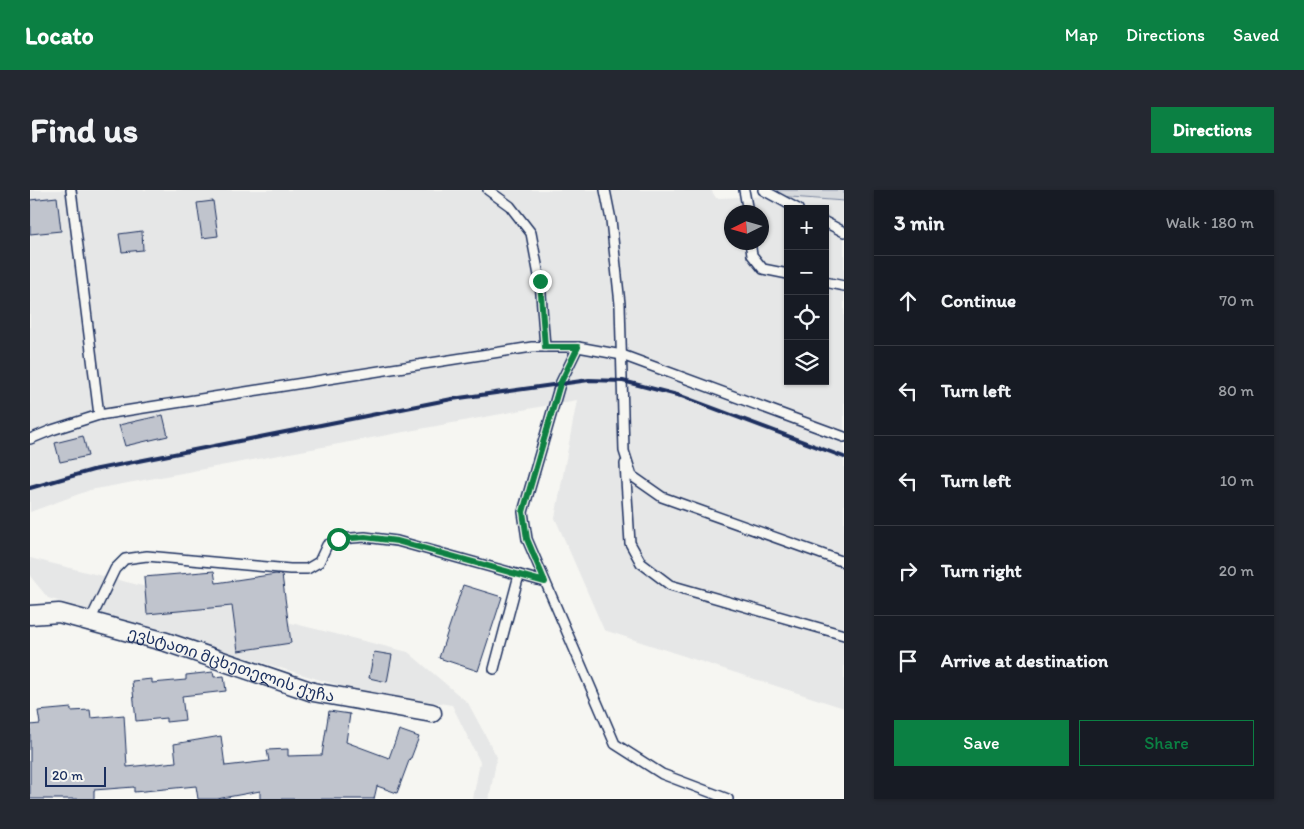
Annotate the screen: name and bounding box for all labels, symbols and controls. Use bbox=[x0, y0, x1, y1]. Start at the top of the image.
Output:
text: Locato bbox=[25, 21, 94, 50]
text: Map bbox=[1065, 24, 1098, 46]
text: Directions bbox=[1126, 24, 1205, 46]
text: Saved bbox=[1233, 24, 1279, 46]
button: Directions bbox=[1151, 107, 1274, 153]
text: Find us bbox=[30, 109, 138, 151]
north arrow bbox=[724, 205, 769, 250]
map controls bbox=[784, 205, 829, 385]
button: + bbox=[784, 205, 829, 250]
text: 3 min bbox=[894, 210, 944, 235]
text: Walk · 180 m bbox=[1166, 213, 1254, 232]
button: − bbox=[784, 250, 829, 295]
route end bbox=[529, 270, 552, 293]
icon: ahead bbox=[894, 287, 922, 315]
text: Continue bbox=[941, 289, 1016, 312]
text: 70 m bbox=[1219, 291, 1254, 310]
button: locate bbox=[784, 295, 829, 340]
button: layers bbox=[784, 340, 829, 385]
icon: left bbox=[894, 377, 922, 405]
text: Turn left bbox=[941, 379, 1011, 402]
text: 80 m bbox=[1218, 381, 1254, 400]
icon: left bbox=[894, 467, 922, 495]
text: Turn left bbox=[941, 469, 1011, 492]
text: 10 m bbox=[1220, 471, 1254, 490]
route start bbox=[327, 528, 350, 551]
icon: right bbox=[894, 557, 922, 585]
text: Turn right bbox=[941, 559, 1022, 582]
text: 20 m bbox=[1219, 561, 1254, 580]
street label: ევსტათი მცხეთელის ქუჩა bbox=[126, 623, 336, 705]
icon: arrive bbox=[894, 647, 922, 675]
text: Arrive at destination bbox=[941, 649, 1108, 672]
button: Save bbox=[894, 720, 1069, 766]
button: Share bbox=[1079, 720, 1254, 766]
scale bar bbox=[45, 764, 106, 787]
text: 20 m bbox=[52, 767, 83, 784]

